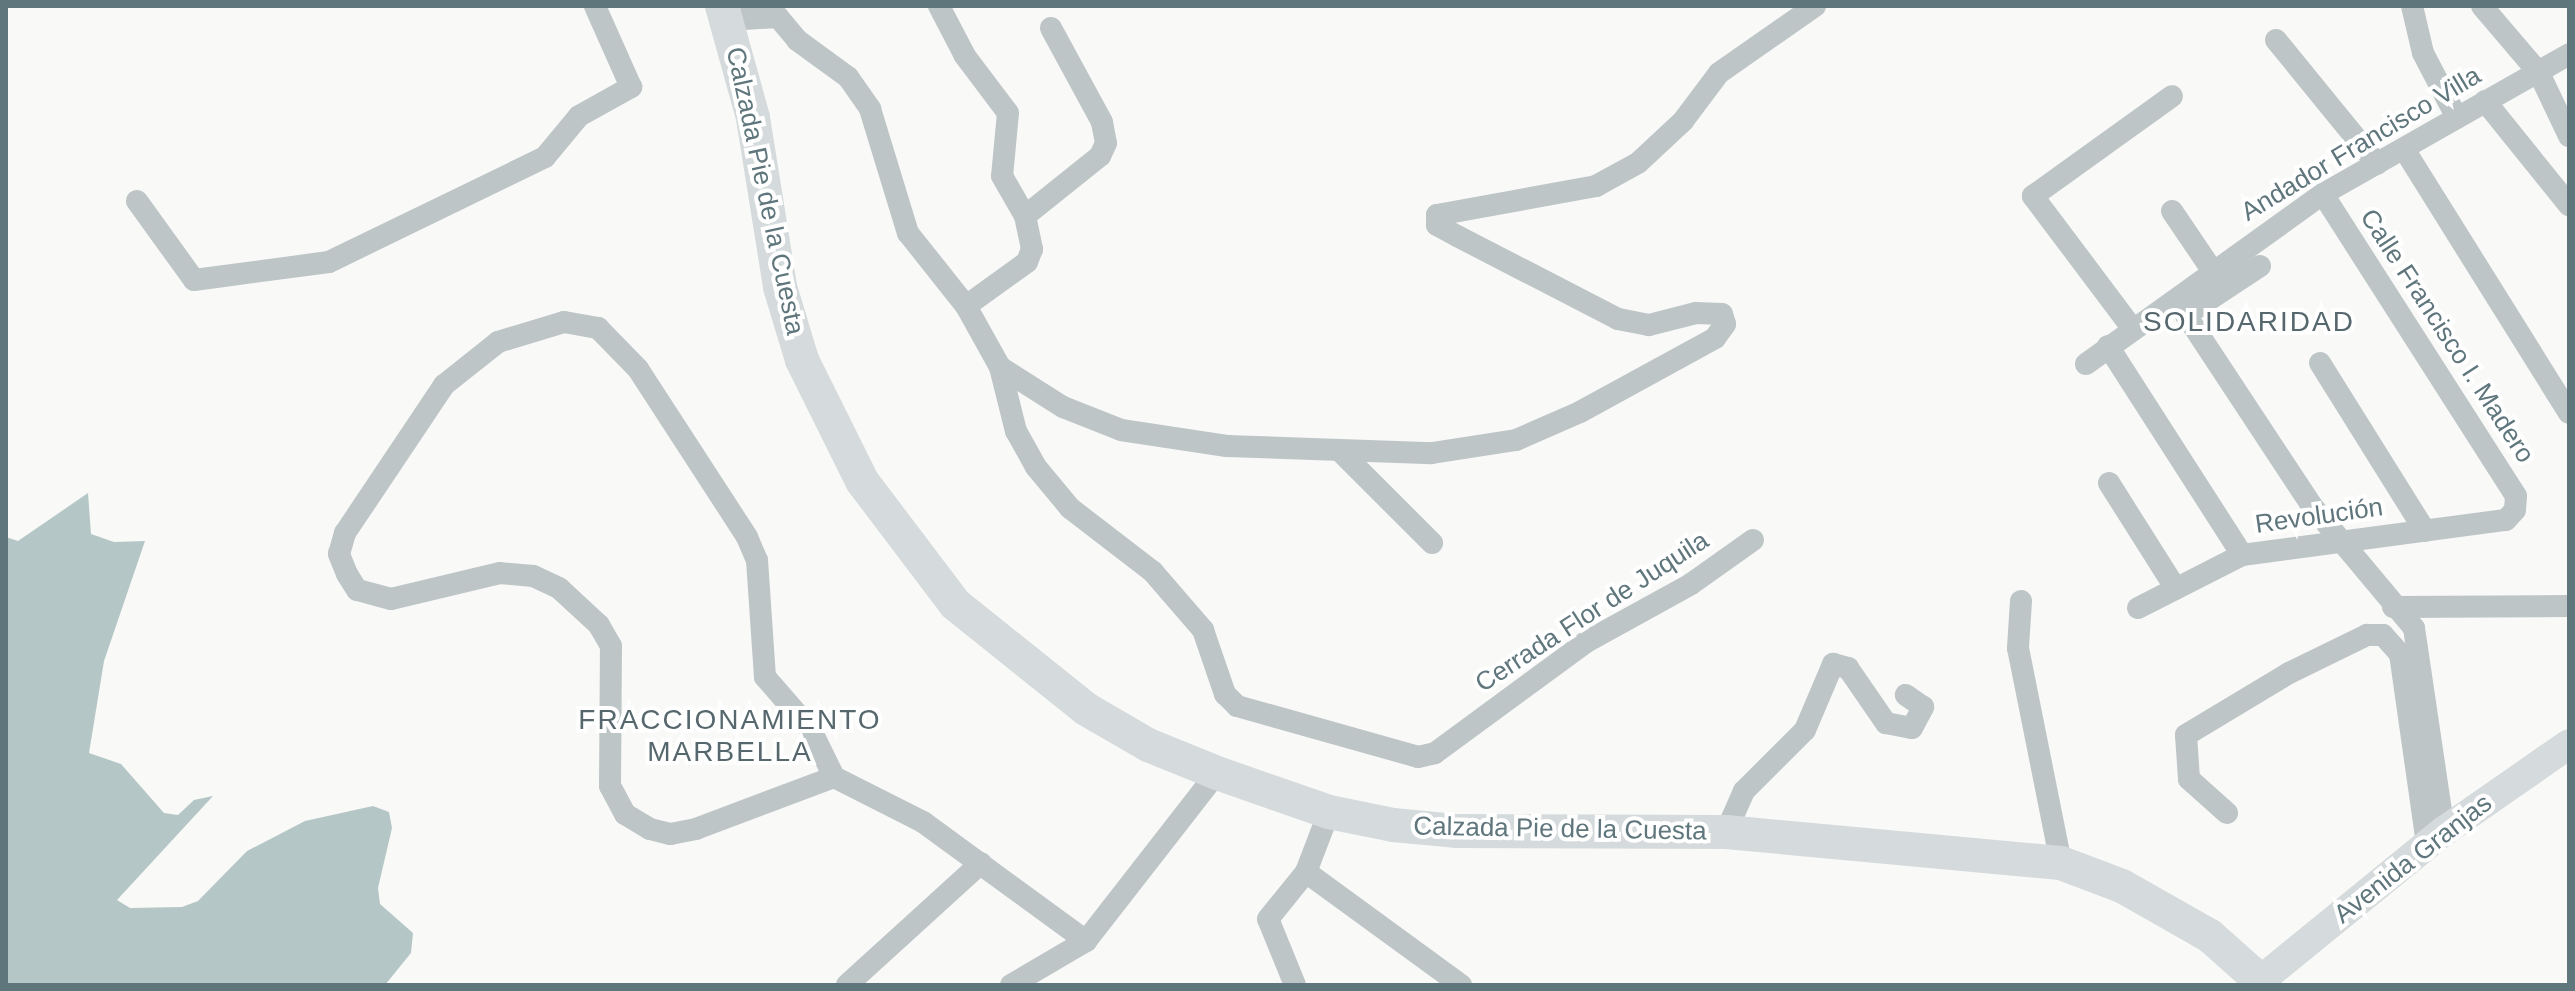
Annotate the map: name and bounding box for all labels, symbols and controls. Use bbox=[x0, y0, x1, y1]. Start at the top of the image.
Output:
street label: Calzada Pie de la Cuesta bbox=[719, 44, 811, 338]
street label: Andador Francisco Villa bbox=[2235, 60, 2487, 228]
street label: Calle Francisco I. Madero bbox=[2353, 203, 2541, 469]
district label: SOLIDARIDAD bbox=[2143, 305, 2355, 339]
street label: Revolución bbox=[2253, 492, 2385, 540]
street label: Cerrada Flor de Juquila bbox=[1470, 525, 1714, 699]
district label: FRACCIONAMIENTO MARBELLA bbox=[578, 703, 882, 769]
street label: Avenida Granjas bbox=[2328, 788, 2498, 930]
street label: Calzada Pie de la Cuesta bbox=[1413, 811, 1707, 847]

